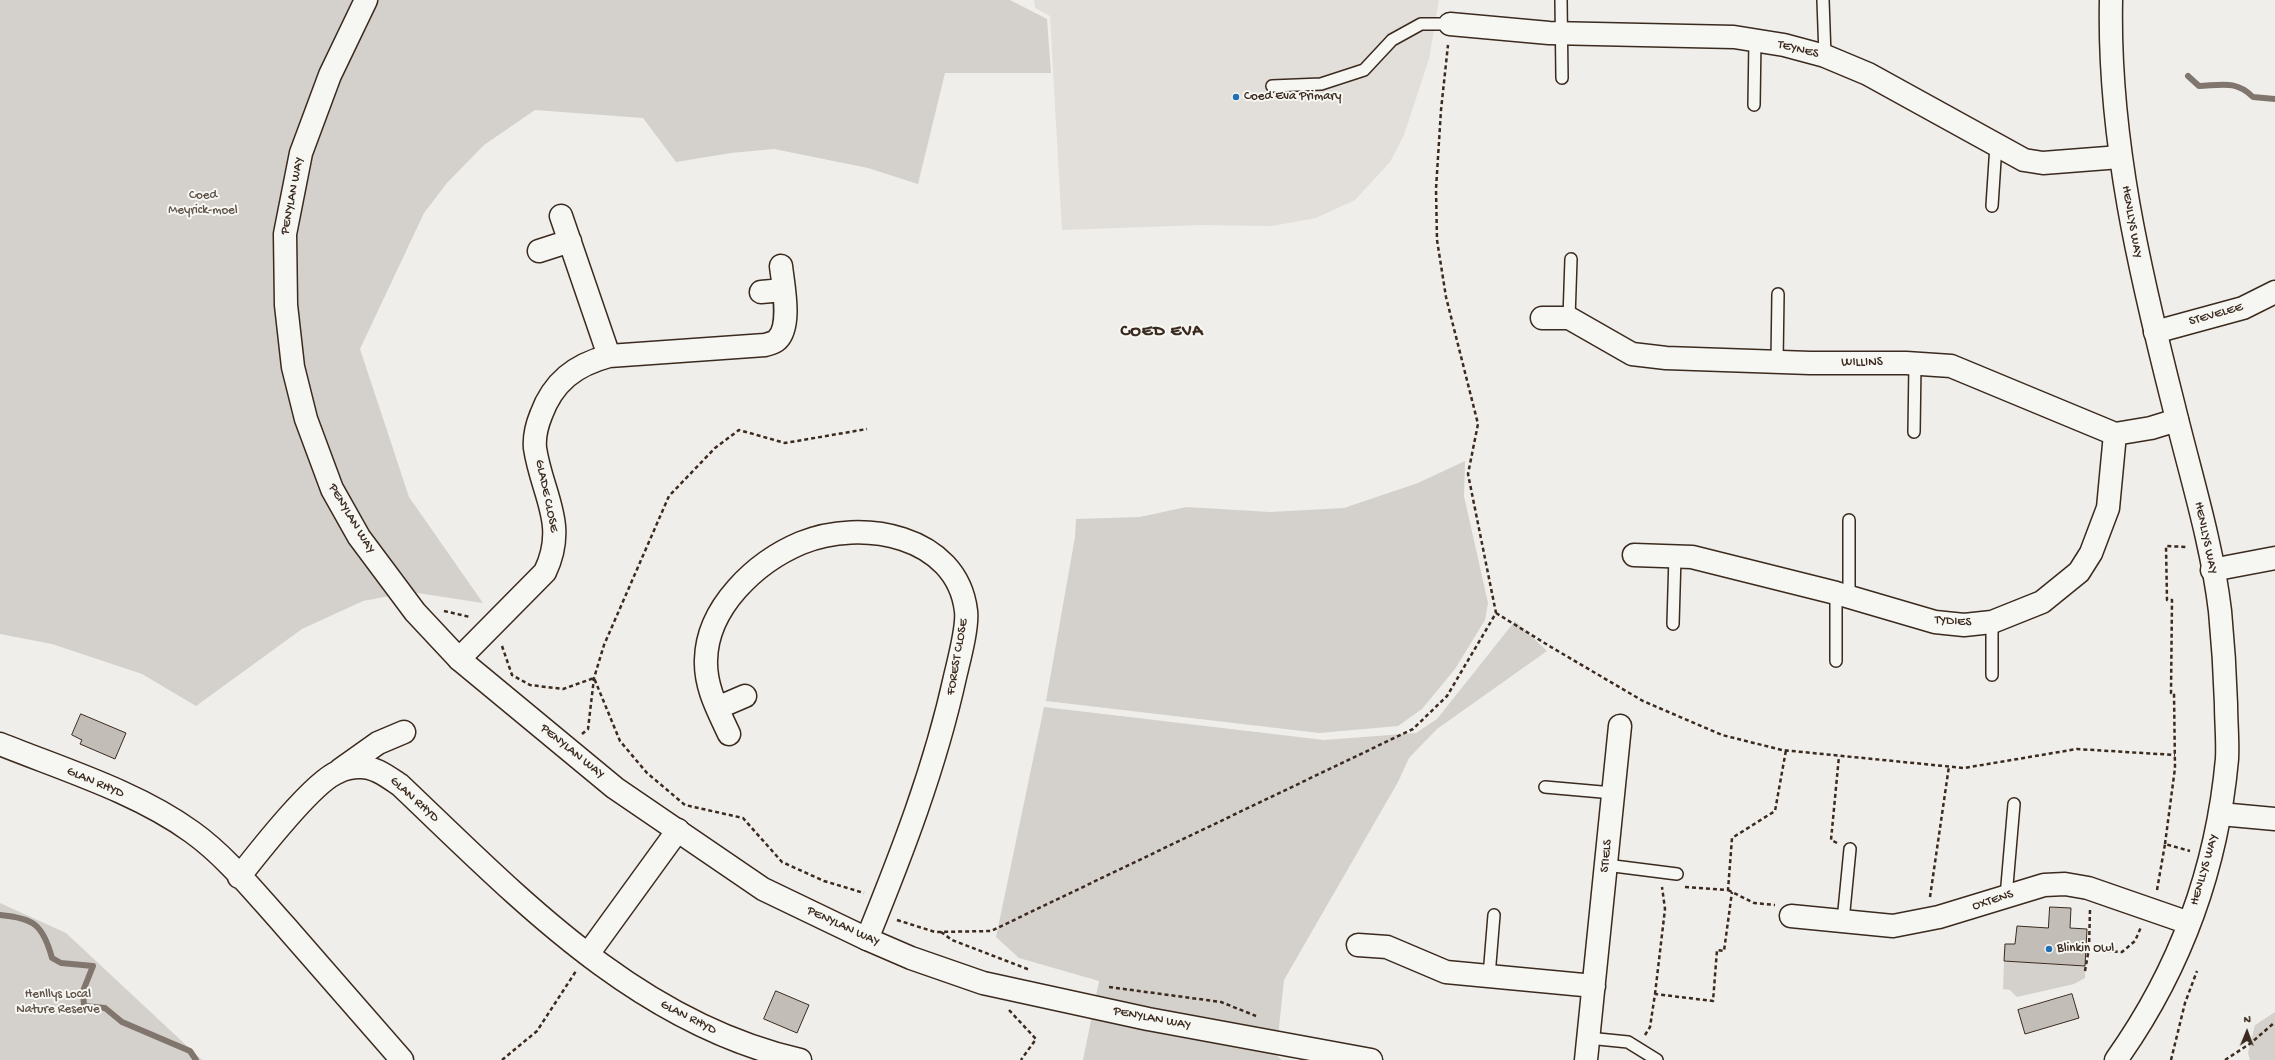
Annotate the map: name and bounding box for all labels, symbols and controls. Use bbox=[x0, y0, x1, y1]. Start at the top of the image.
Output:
street label: TEYNES bbox=[1776, 37, 1820, 63]
place label: Coed Eva Primary bbox=[1244, 89, 1341, 105]
marker: Coed Eva Primary bbox=[1231, 92, 1241, 102]
street label: PENYLAN WAY bbox=[278, 156, 308, 236]
street label: HENLLYS WAY bbox=[2117, 184, 2145, 260]
park label: Coed Meyrick-moel bbox=[168, 188, 238, 219]
street label: STEVELEE bbox=[2187, 300, 2245, 330]
district label: COED EVA bbox=[1120, 322, 1204, 342]
street label: WILLINS bbox=[1841, 355, 1883, 371]
street label: GLADE CLOSE bbox=[531, 458, 561, 534]
street label: PENYLAN WAY bbox=[324, 481, 378, 557]
street label: HENLLYS WAY bbox=[2190, 500, 2220, 576]
street label: TYDIES bbox=[1934, 613, 1972, 631]
street label: FOREST CLOSE bbox=[944, 618, 972, 696]
street label: PENYLAN WAY bbox=[537, 721, 607, 783]
street label: GLAN RHYD bbox=[64, 764, 126, 802]
street label: GLAN RHYD bbox=[386, 774, 442, 826]
street label: HENLLYS WAY bbox=[2187, 833, 2223, 907]
street label: STIELS bbox=[1598, 839, 1616, 873]
street label: OXTENS bbox=[1970, 887, 2016, 915]
street label: PENYLAN WAY bbox=[804, 903, 882, 951]
place label: Blinkin Owl bbox=[2057, 941, 2114, 957]
marker: Blinkin Owl bbox=[2044, 944, 2054, 954]
park label: Henllys Local Nature Reserve bbox=[16, 987, 100, 1018]
street label: GLAN RHYD bbox=[657, 997, 719, 1039]
street label: PENYLAN WAY bbox=[1112, 1004, 1192, 1034]
north arrow bbox=[2227, 1012, 2267, 1052]
text: N bbox=[2244, 1014, 2251, 1026]

